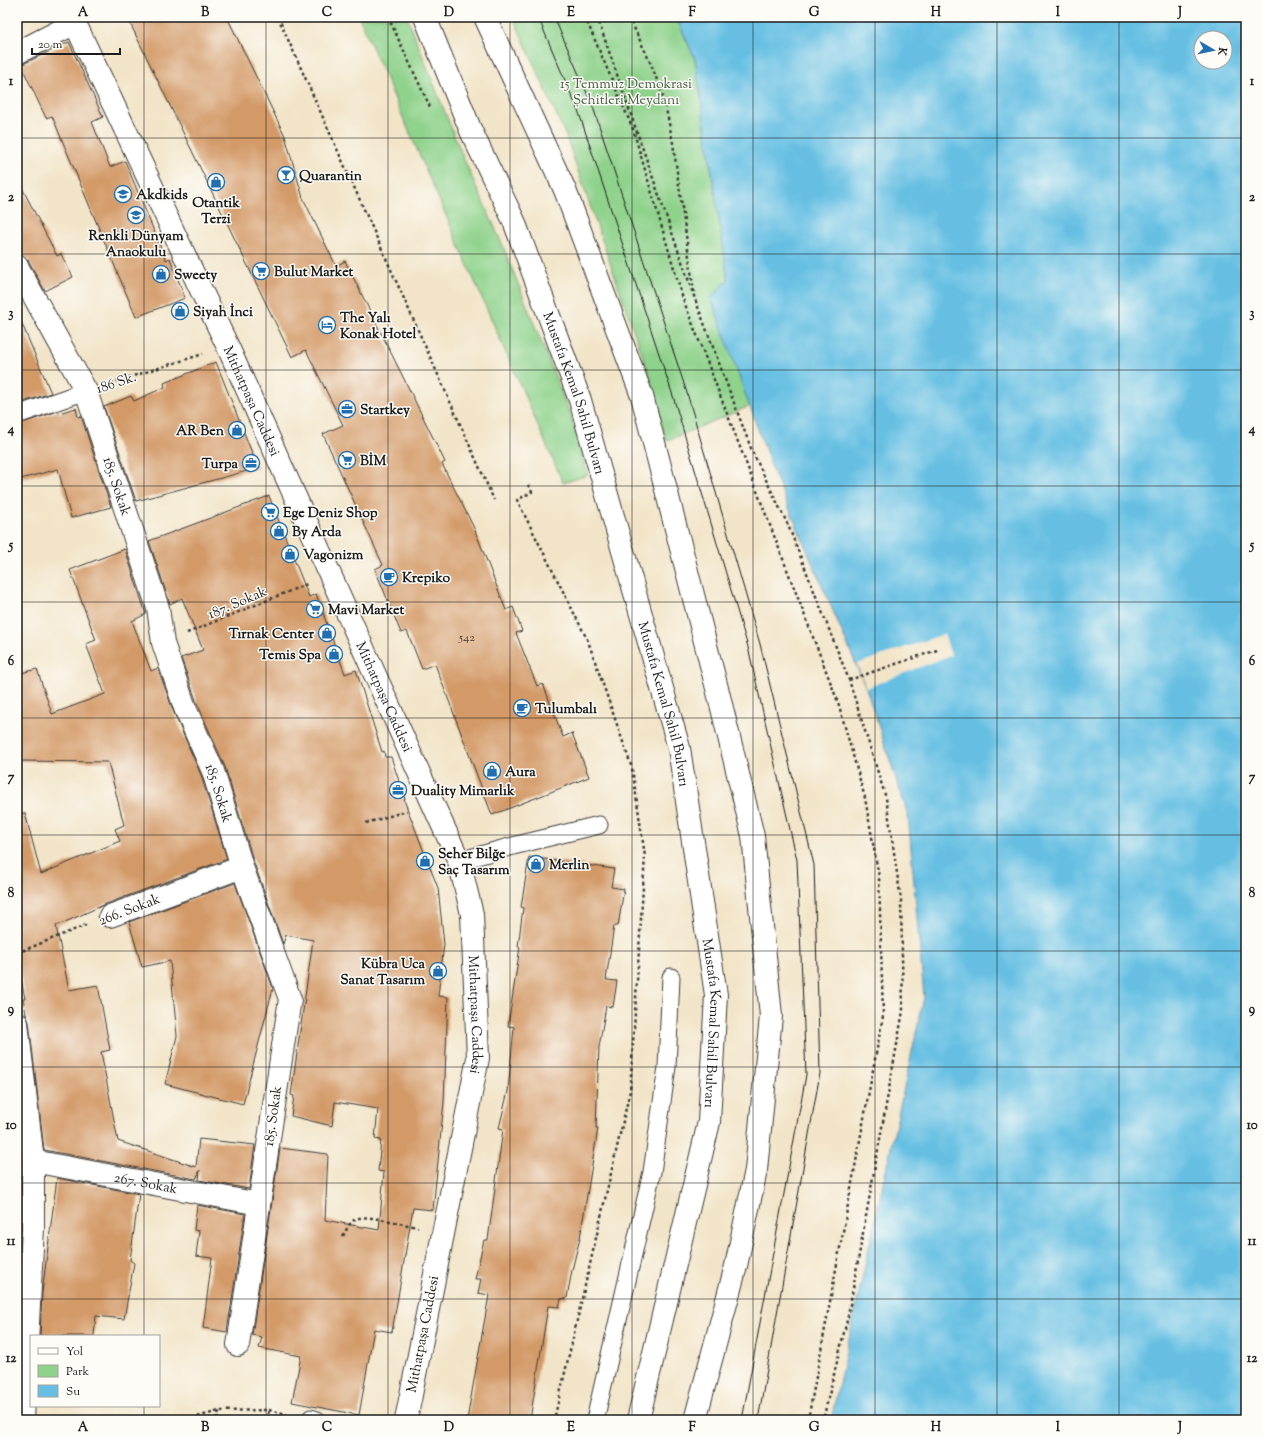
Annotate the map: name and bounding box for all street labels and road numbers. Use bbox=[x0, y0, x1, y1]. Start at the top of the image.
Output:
street label: Mustafa Kemal Sahil Bulvarı bbox=[536, 309, 609, 477]
street label: Mithatpaşa Caddesi bbox=[217, 343, 284, 460]
street label: 186 Sk. bbox=[94, 368, 139, 400]
street label: 185. Sokak bbox=[97, 455, 135, 519]
street label: 187. Sokak bbox=[205, 582, 271, 625]
street label: Mustafa Kemal Sahil Bulvarı bbox=[632, 619, 693, 788]
street label: Mithatpaşa Caddesi bbox=[349, 639, 416, 756]
street label: 185. Sokak bbox=[199, 761, 236, 826]
street label: 266. Sokak bbox=[96, 890, 164, 932]
street label: Mustafa Kemal Sahil Bulvarı bbox=[696, 937, 725, 1108]
street label: Mithatpaşa Caddesi bbox=[462, 955, 486, 1076]
street label: 185. Sokak bbox=[260, 1084, 288, 1148]
street label: 267. Sokak bbox=[112, 1169, 179, 1200]
street label: Mithatpaşa Caddesi bbox=[403, 1274, 445, 1395]

